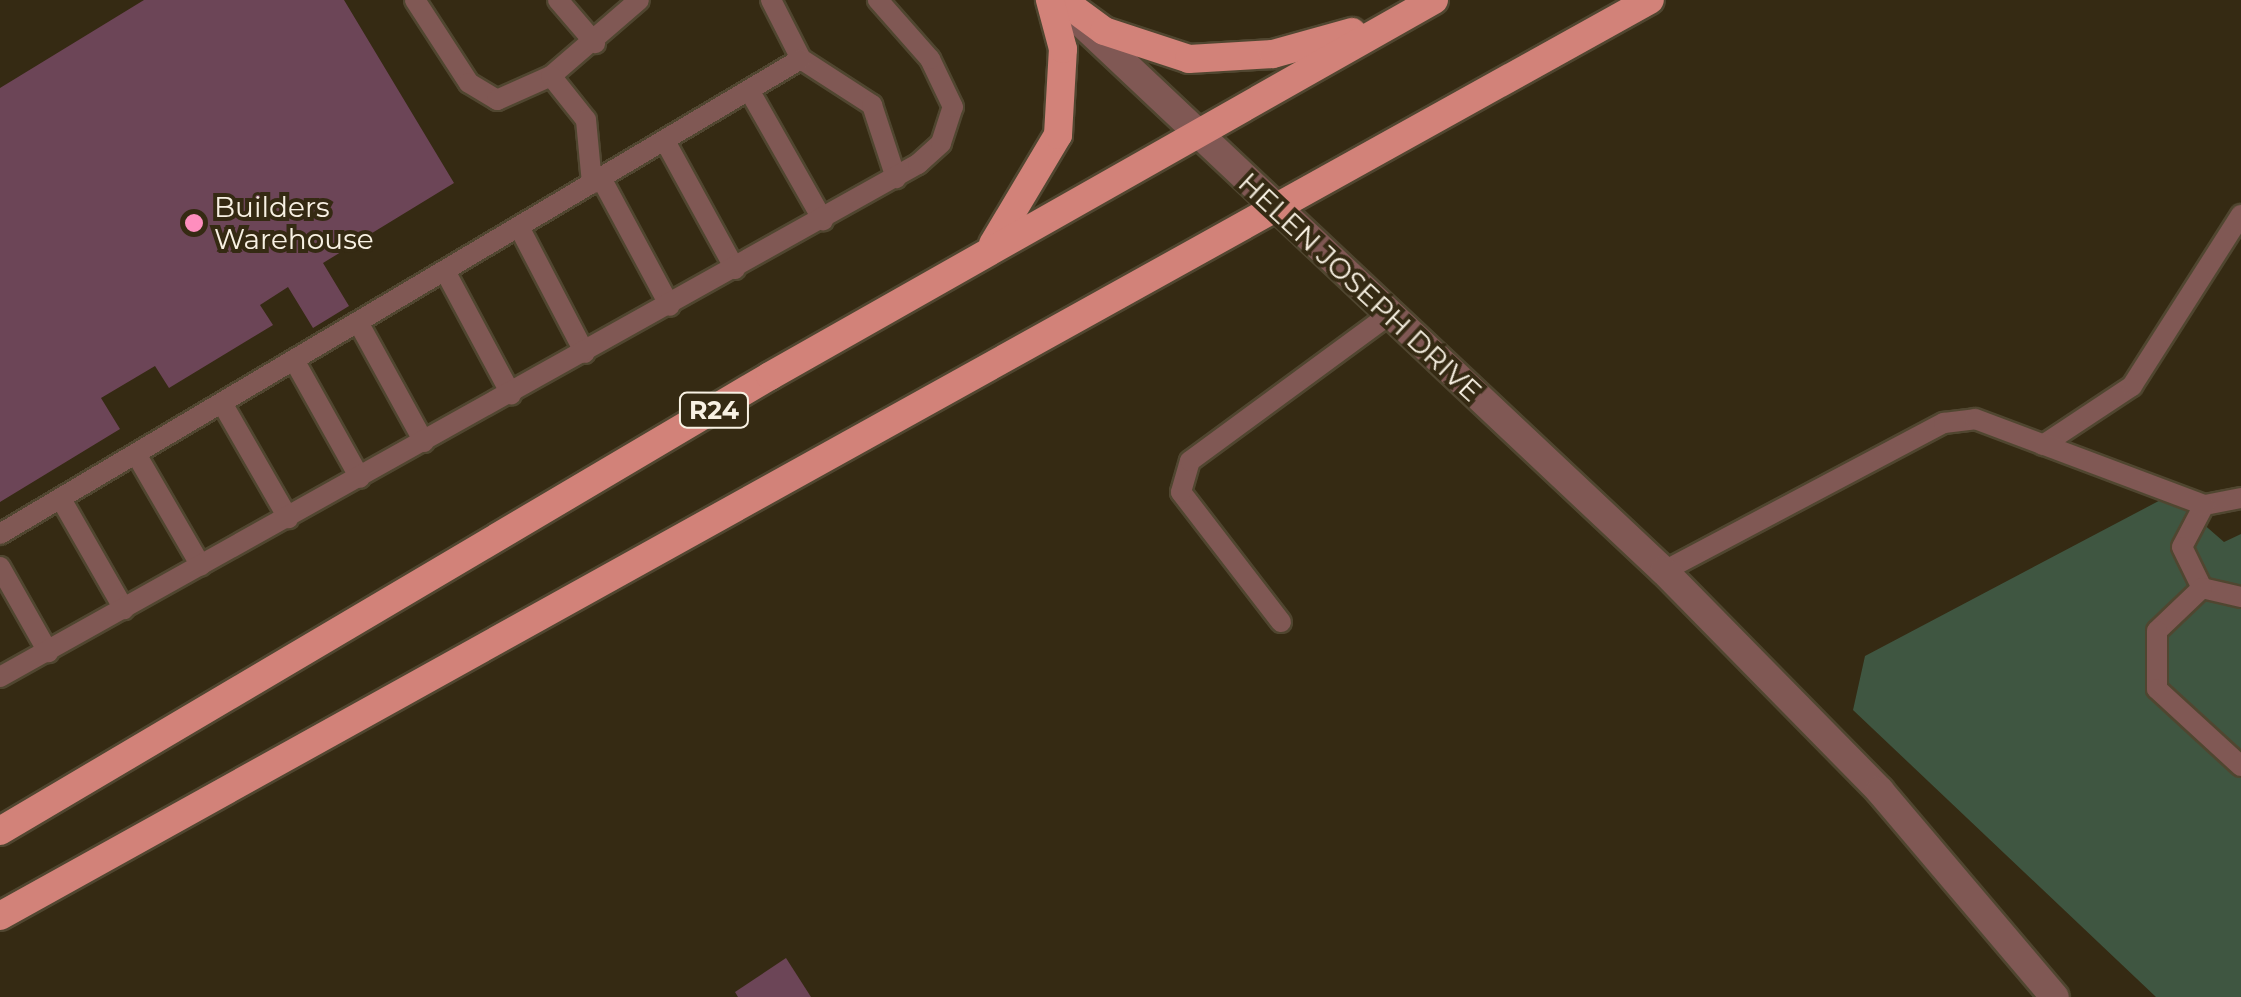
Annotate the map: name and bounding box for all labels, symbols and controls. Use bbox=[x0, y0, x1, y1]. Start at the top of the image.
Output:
street label: HELEN JOSEPH DRIVE bbox=[1232, 166, 1488, 408]
place label: Builders Warehouse bbox=[214, 190, 374, 256]
marker: Builders Warehouse bbox=[183, 212, 205, 234]
road number: R24 bbox=[676, 390, 752, 430]

